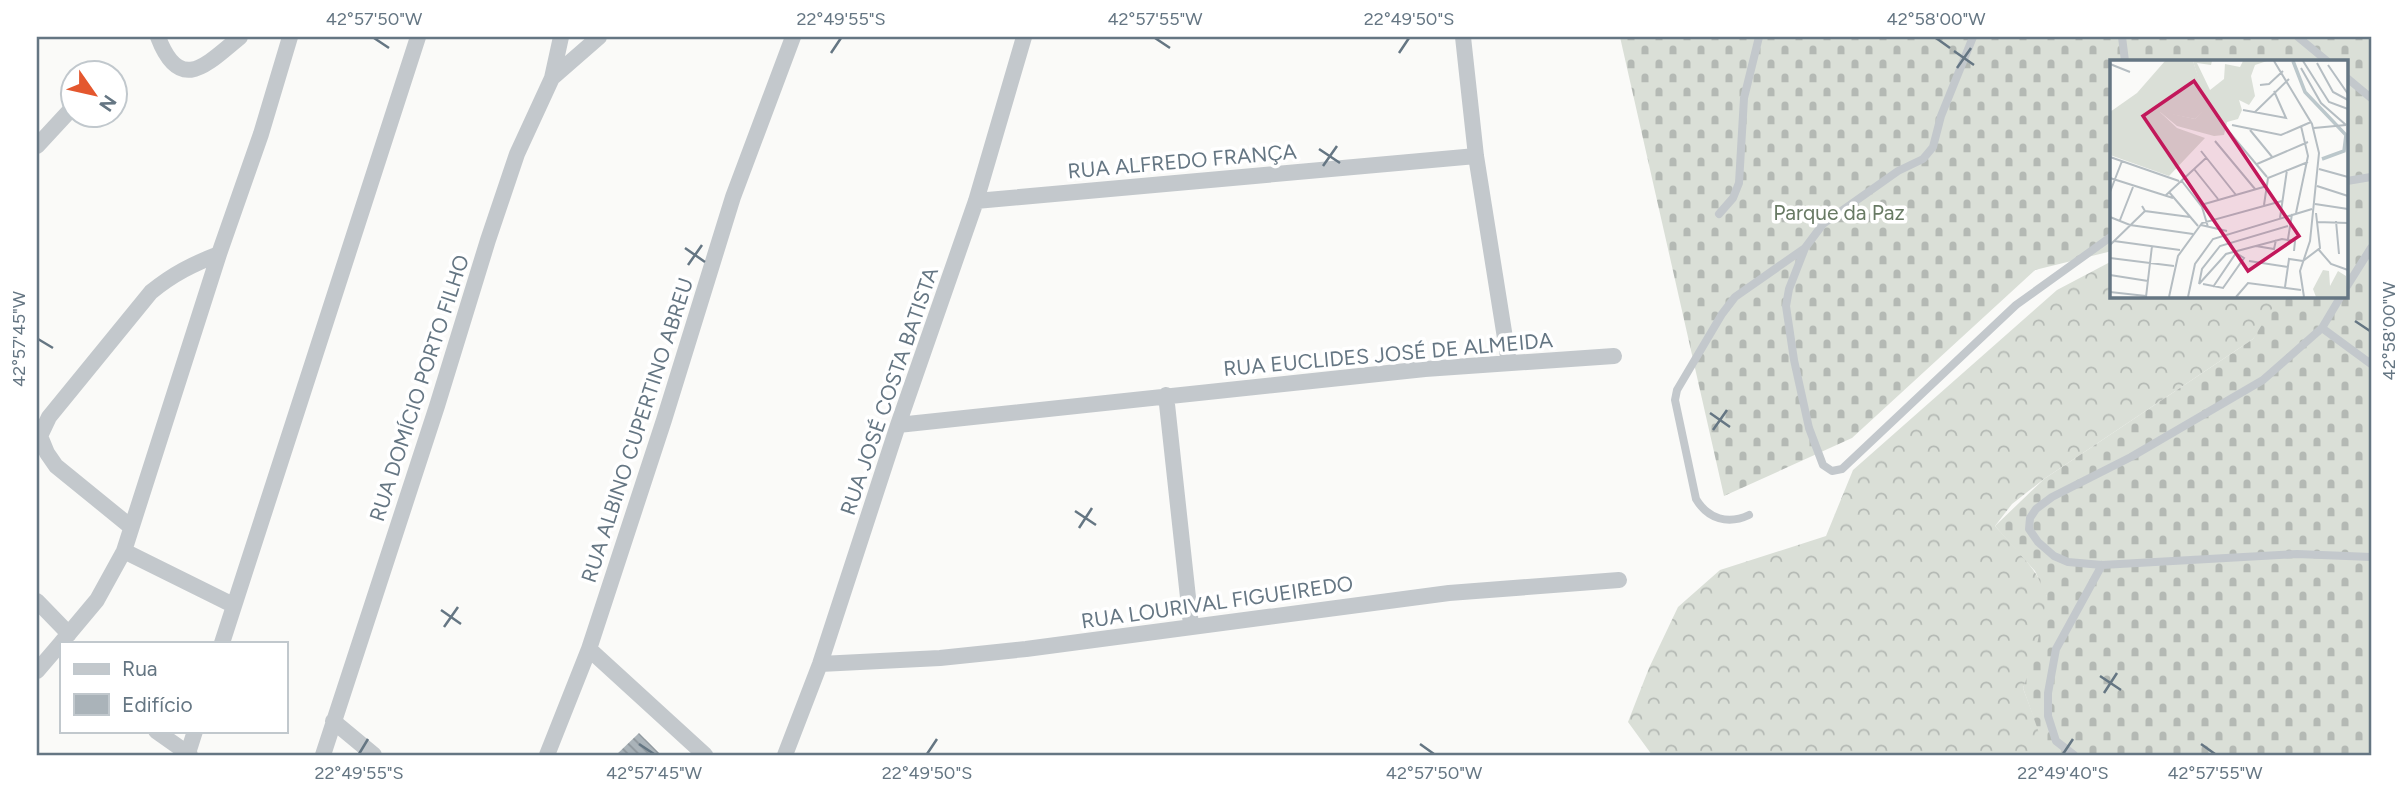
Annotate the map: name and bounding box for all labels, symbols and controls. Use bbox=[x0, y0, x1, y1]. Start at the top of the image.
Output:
text: 42°57'50"W bbox=[326, 8, 423, 30]
text: 22°49'55"S bbox=[796, 8, 886, 30]
text: 42°57'55"W bbox=[1107, 8, 1203, 30]
text: 22°49'50"S bbox=[1364, 8, 1454, 30]
text: 42°58'00"W bbox=[1887, 8, 1986, 30]
north arrow bbox=[60, 60, 130, 130]
inset map bbox=[2110, 60, 2348, 298]
text: N bbox=[94, 91, 121, 116]
street label: RUA ALFREDO FRANÇA bbox=[1066, 139, 1298, 183]
park label: Parque da Paz bbox=[1773, 200, 1905, 225]
street label: RUA DOMÍCIO PORTO FILHO bbox=[364, 252, 474, 524]
street label: RUA JOSÉ COSTA BATISTA bbox=[835, 264, 943, 518]
street label: RUA ALBINO CUPERTINO ABREU bbox=[576, 274, 698, 586]
text: 42°58'00"W bbox=[2378, 281, 2400, 381]
text: 42°57'45"W bbox=[8, 290, 30, 387]
street label: RUA EUCLIDES JOSÉ DE ALMEIDA bbox=[1222, 327, 1554, 381]
street label: RUA LOURIVAL FIGUEIREDO bbox=[1079, 571, 1355, 633]
legend bbox=[60, 642, 287, 732]
text: Rua bbox=[122, 656, 158, 681]
text: Edifício bbox=[122, 692, 193, 717]
text: 22°49'55"S bbox=[314, 762, 404, 784]
text: 42°57'45"W bbox=[606, 762, 703, 784]
text: 22°49'50"S bbox=[882, 762, 972, 784]
text: 42°57'50"W bbox=[1386, 762, 1483, 784]
text: 22°49'40"S bbox=[2017, 762, 2109, 784]
text: 42°57'55"W bbox=[2167, 762, 2263, 784]

